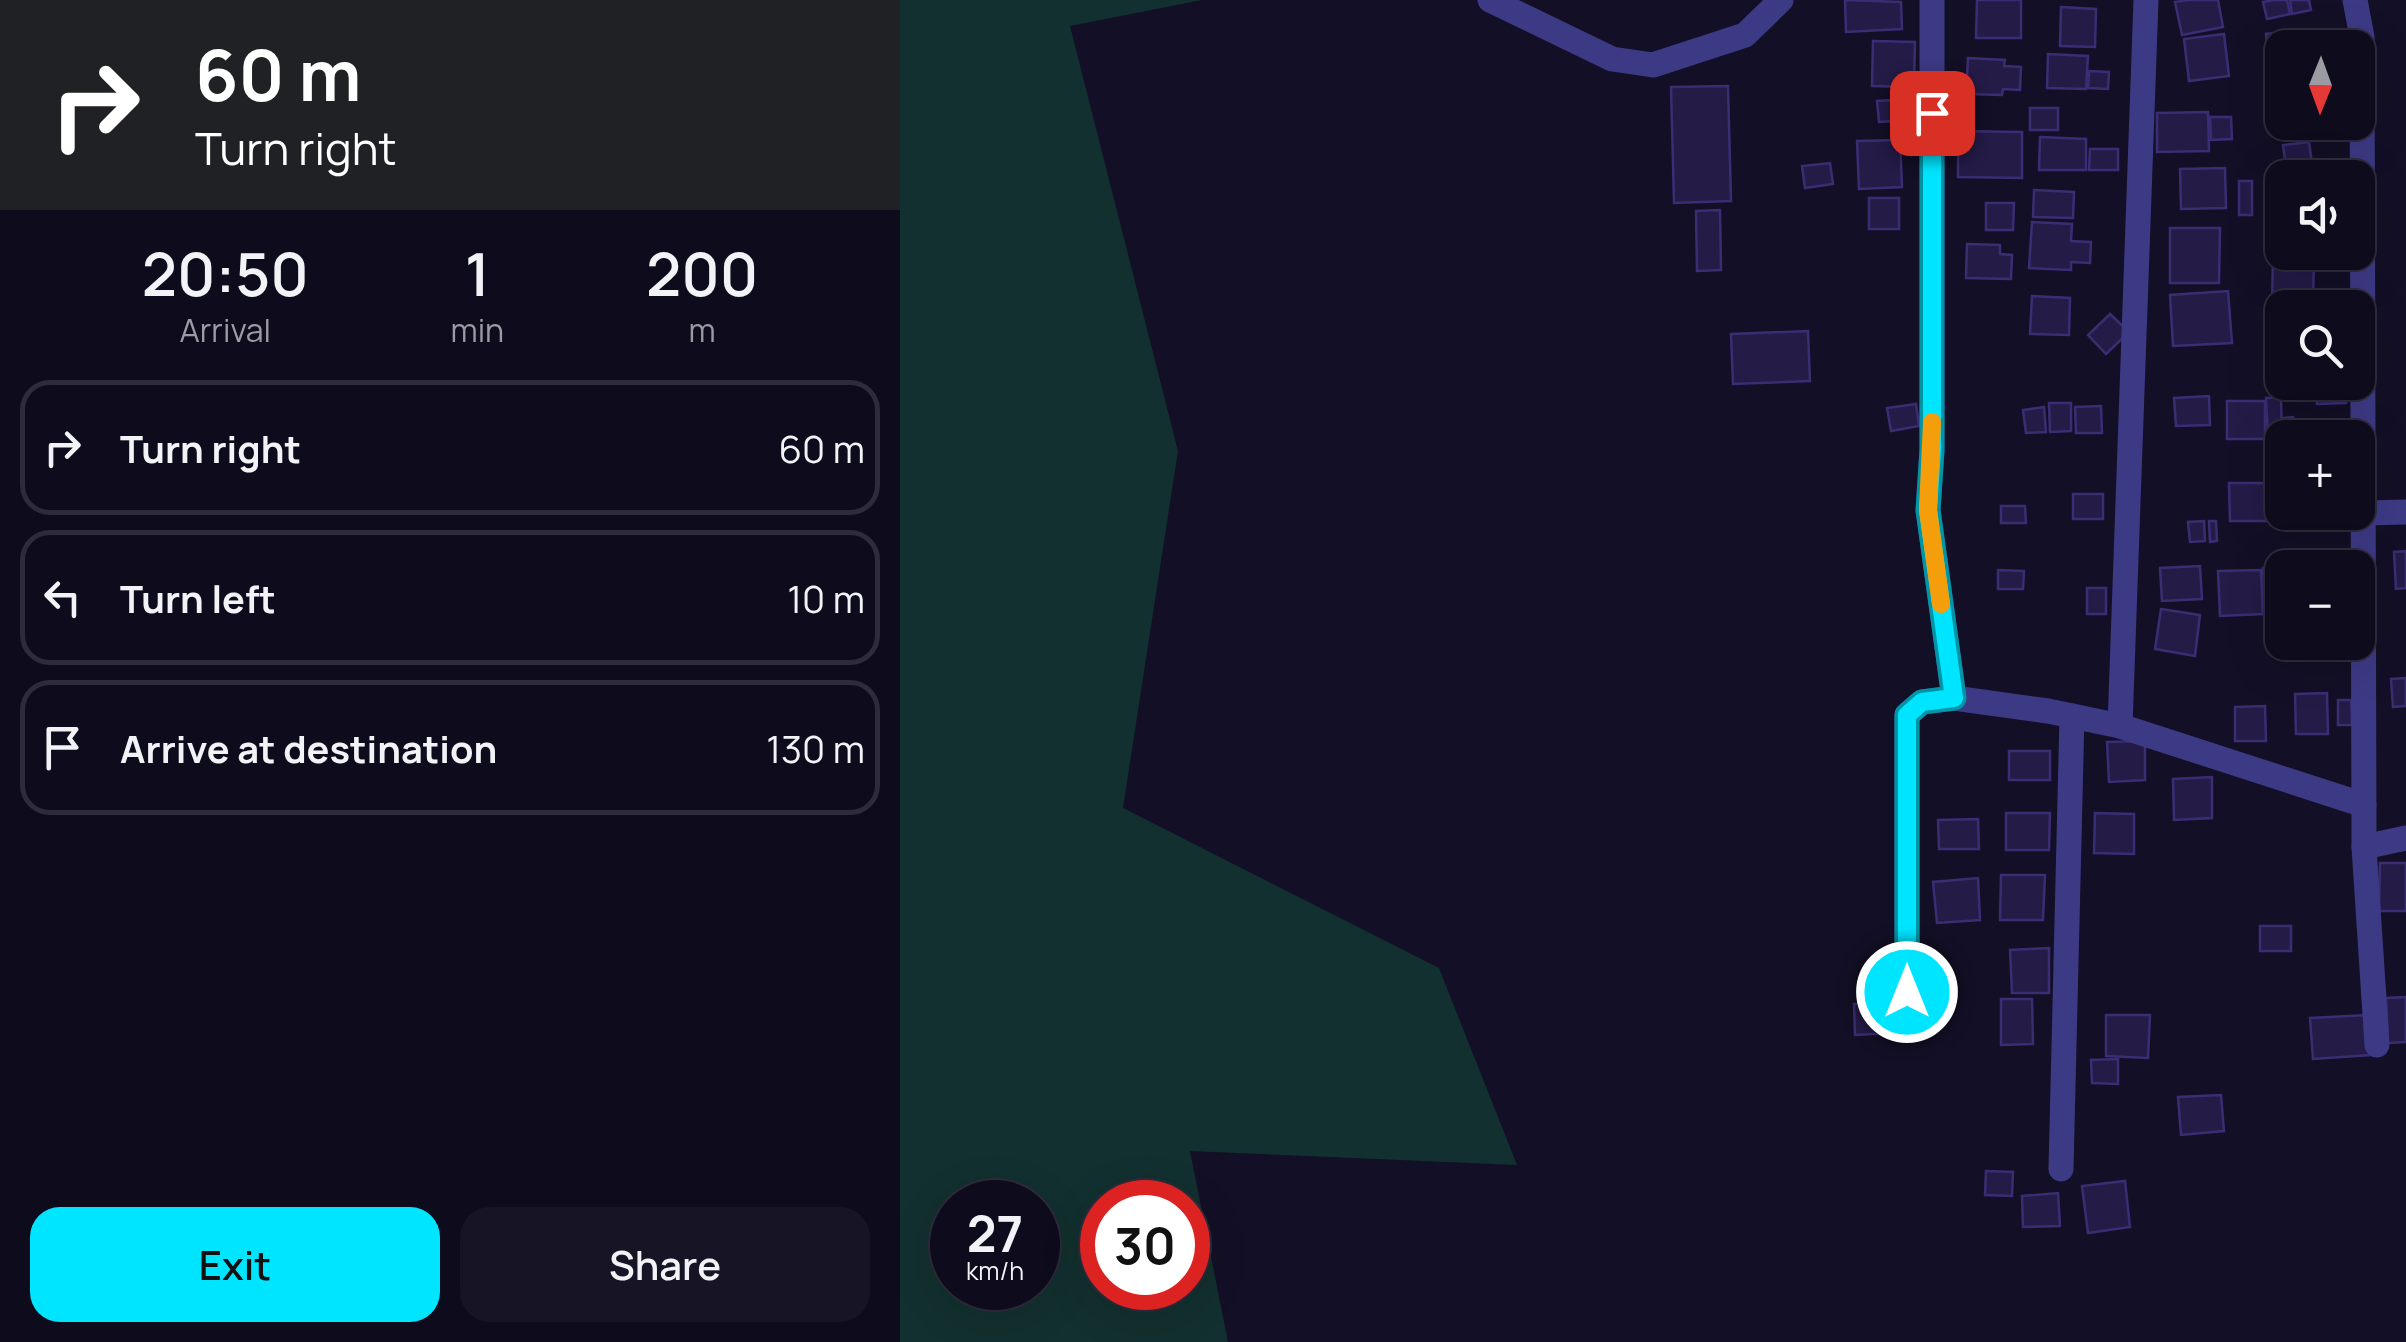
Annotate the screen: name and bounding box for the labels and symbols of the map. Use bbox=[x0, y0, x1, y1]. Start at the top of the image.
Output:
north arrow bbox=[2265, 30, 2375, 140]
pin bbox=[1890, 71, 1975, 156]
position arrow bbox=[1855, 940, 1959, 1044]
speed limit sign: 30 bbox=[1080, 1180, 1210, 1310]

